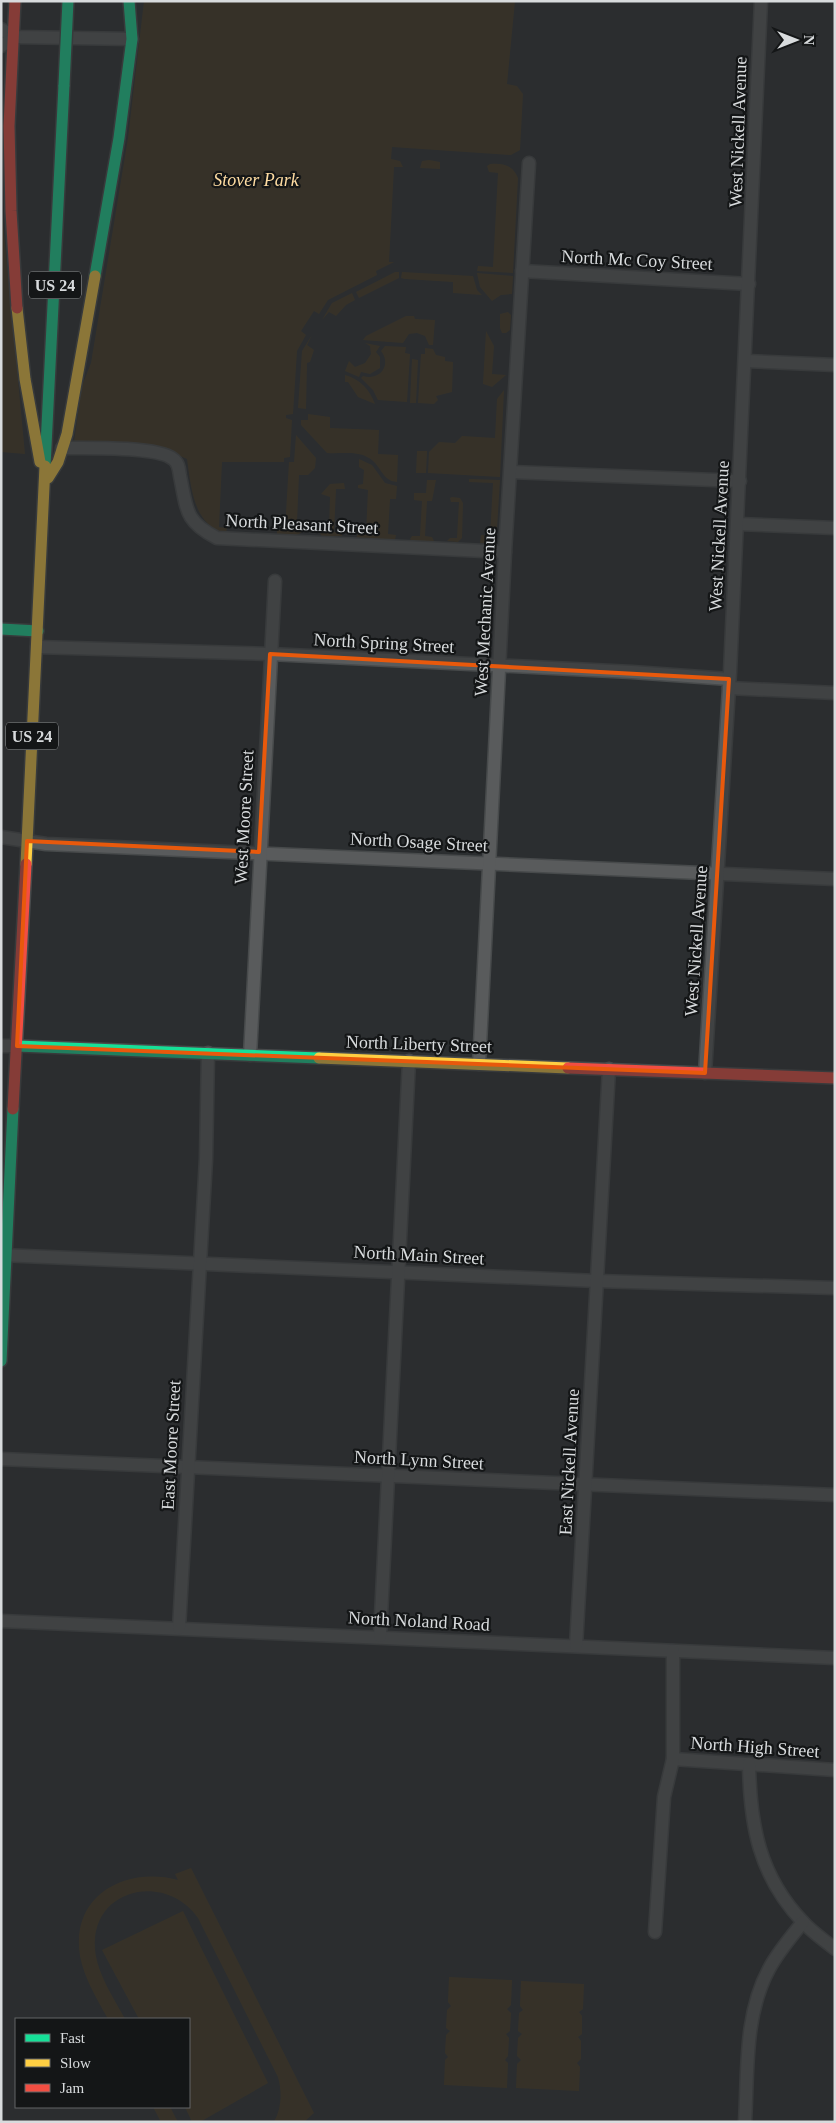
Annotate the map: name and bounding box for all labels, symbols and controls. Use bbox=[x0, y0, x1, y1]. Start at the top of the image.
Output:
north arrow bbox=[771, 15, 821, 65]
text: N bbox=[801, 35, 816, 45]
street label: West Nickell Avenue bbox=[725, 56, 751, 208]
park label: Stover Park bbox=[213, 170, 300, 190]
street label: North Mc Coy Street bbox=[561, 246, 713, 274]
road number: US 24 bbox=[29, 272, 81, 298]
street label: West Nickell Avenue bbox=[705, 460, 733, 612]
street label: North Pleasant Street bbox=[225, 510, 379, 538]
street label: West Mechanic Avenue bbox=[471, 527, 499, 697]
street label: North Spring Street bbox=[313, 629, 455, 657]
road number: US 24 bbox=[6, 722, 58, 749]
street label: West Moore Street bbox=[230, 749, 258, 885]
street label: North Osage Street bbox=[350, 828, 488, 856]
street label: West Nickell Avenue bbox=[681, 865, 711, 1017]
street label: North Liberty Street bbox=[346, 1031, 492, 1057]
street label: North Main Street bbox=[353, 1242, 485, 1268]
street label: East Moore Street bbox=[158, 1380, 184, 1510]
street label: East Nickell Avenue bbox=[555, 1388, 583, 1536]
street label: North Lynn Street bbox=[354, 1447, 484, 1473]
street label: North Noland Road bbox=[348, 1607, 490, 1635]
street label: North High Street bbox=[690, 1733, 820, 1761]
legend bbox=[15, 2018, 190, 2108]
text: Fast bbox=[60, 2030, 86, 2046]
text: Slow bbox=[60, 2055, 91, 2071]
text: Jam bbox=[60, 2080, 84, 2096]

